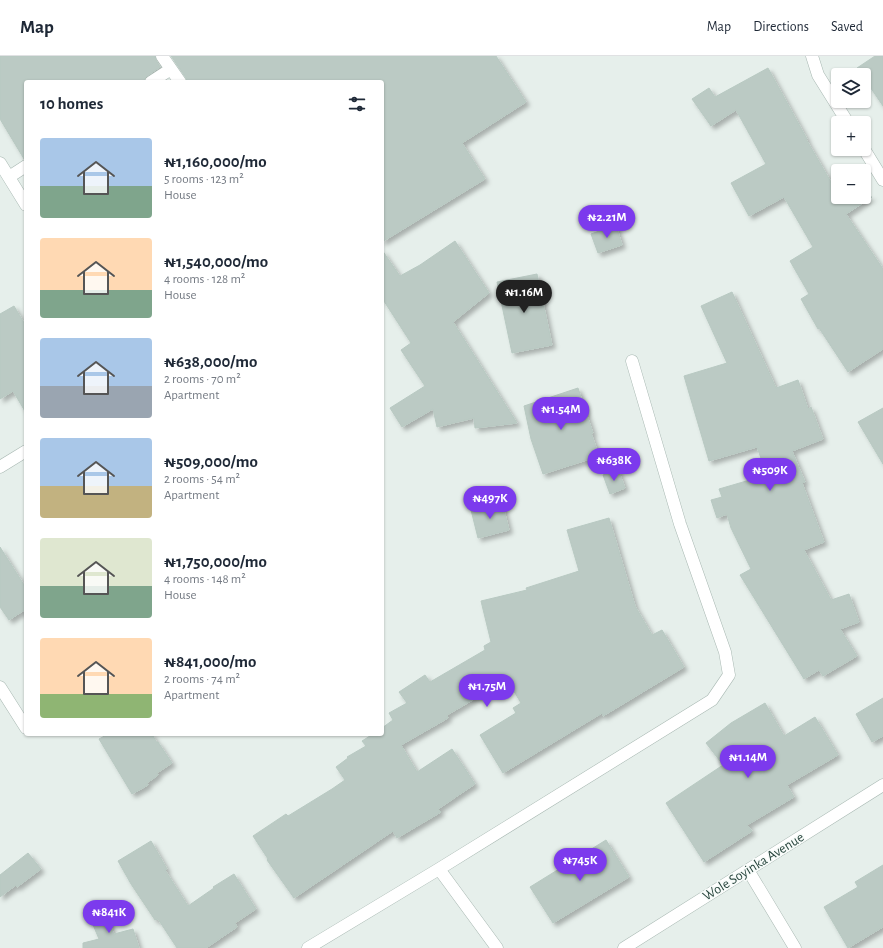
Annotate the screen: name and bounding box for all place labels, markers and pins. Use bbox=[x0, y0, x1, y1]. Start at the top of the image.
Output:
pin: ₦2.21M bbox=[574, 205, 640, 239]
pin: ₦1.16M bbox=[491, 280, 557, 314]
pin: ₦1.54M bbox=[528, 397, 594, 431]
pin: ₦638K bbox=[586, 448, 642, 482]
pin: ₦509K bbox=[742, 458, 798, 492]
pin: ₦497K bbox=[462, 486, 518, 520]
pin: ₦1.75M bbox=[454, 674, 520, 708]
pin: ₦1.14M bbox=[715, 745, 781, 779]
pin: ₦745K bbox=[552, 848, 608, 882]
pin: ₦841K bbox=[81, 900, 137, 934]

